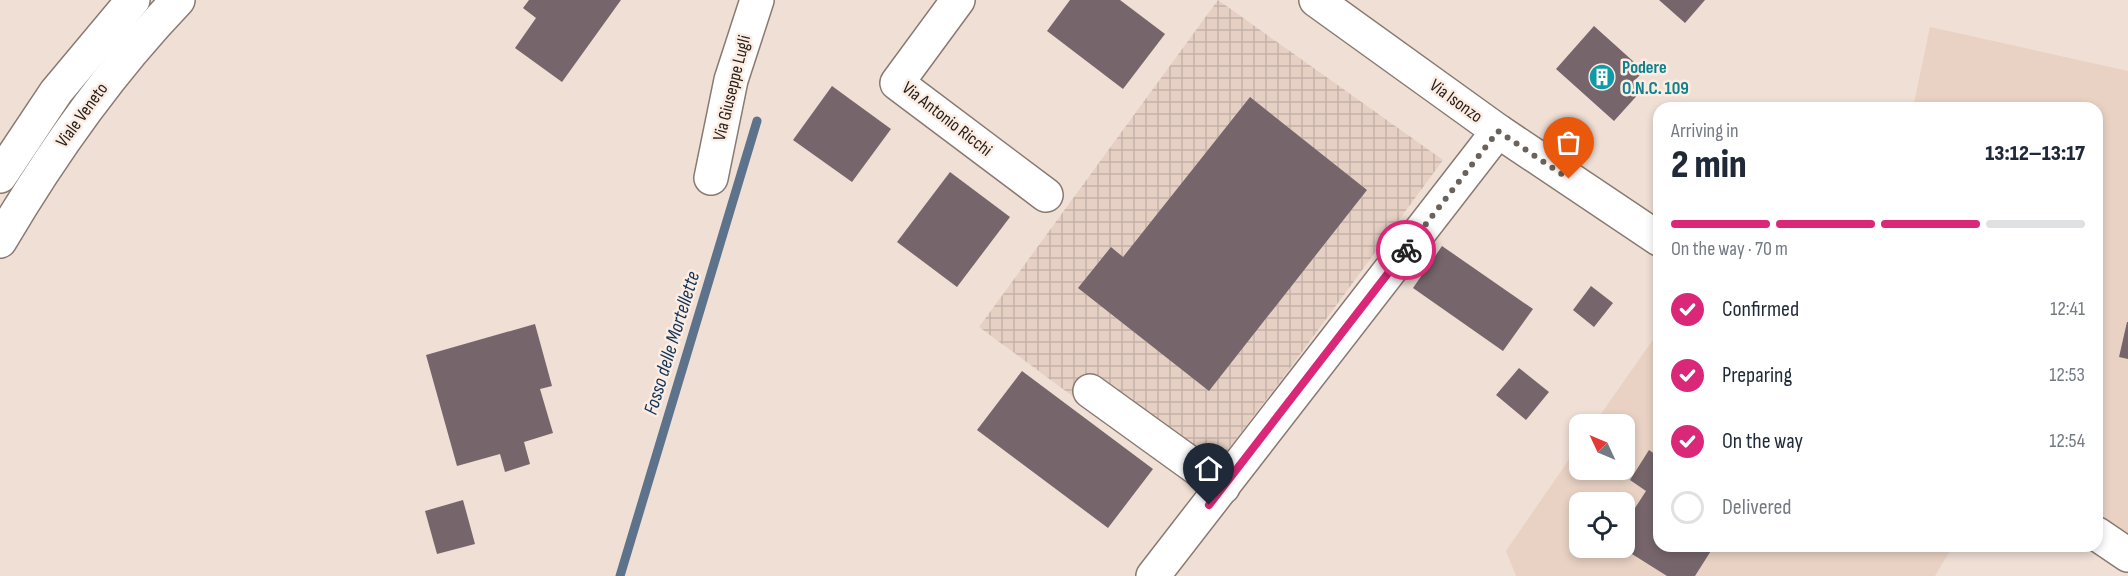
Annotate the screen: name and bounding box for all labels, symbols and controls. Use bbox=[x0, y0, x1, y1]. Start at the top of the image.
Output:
street label: Via Giuseppe Lugli bbox=[709, 33, 755, 143]
place label: Podere O.N.C. 109 bbox=[1622, 57, 1689, 99]
building icon: Podere O.N.C. 109 bbox=[1587, 62, 1617, 92]
street label: Via Isonzo bbox=[1425, 75, 1487, 127]
street label: Via Antonio Ricchi bbox=[898, 77, 996, 161]
street label: Viale Veneto bbox=[52, 79, 112, 151]
pin bbox=[1543, 117, 1594, 179]
text: Arriving in bbox=[1671, 119, 1739, 143]
icon: bag bbox=[1552, 126, 1585, 159]
text: 13:12–13:17 bbox=[1985, 140, 2085, 167]
text: 2 min bbox=[1671, 142, 1747, 189]
courier bbox=[1376, 220, 1436, 280]
icon: bike bbox=[1390, 234, 1423, 267]
text: On the way · 70 m bbox=[1671, 237, 1788, 261]
water label: Fosso delle Mortellette bbox=[639, 268, 705, 418]
icon: check bbox=[1671, 293, 1704, 326]
text: Confirmed bbox=[1722, 296, 1799, 323]
text: 12:41 bbox=[2050, 297, 2085, 321]
icon: check bbox=[1671, 359, 1704, 392]
text: Preparing bbox=[1722, 362, 1792, 389]
text: 12:53 bbox=[2049, 363, 2085, 387]
north arrow bbox=[1569, 414, 1635, 480]
map controls bbox=[1569, 414, 1635, 558]
icon: check bbox=[1671, 425, 1704, 458]
text: On the way bbox=[1722, 428, 1803, 455]
text: 12:54 bbox=[2049, 429, 2085, 453]
pin bbox=[1183, 443, 1234, 505]
icon: home bbox=[1192, 452, 1225, 485]
button: locate bbox=[1569, 492, 1635, 558]
text: Delivered bbox=[1722, 494, 1791, 521]

